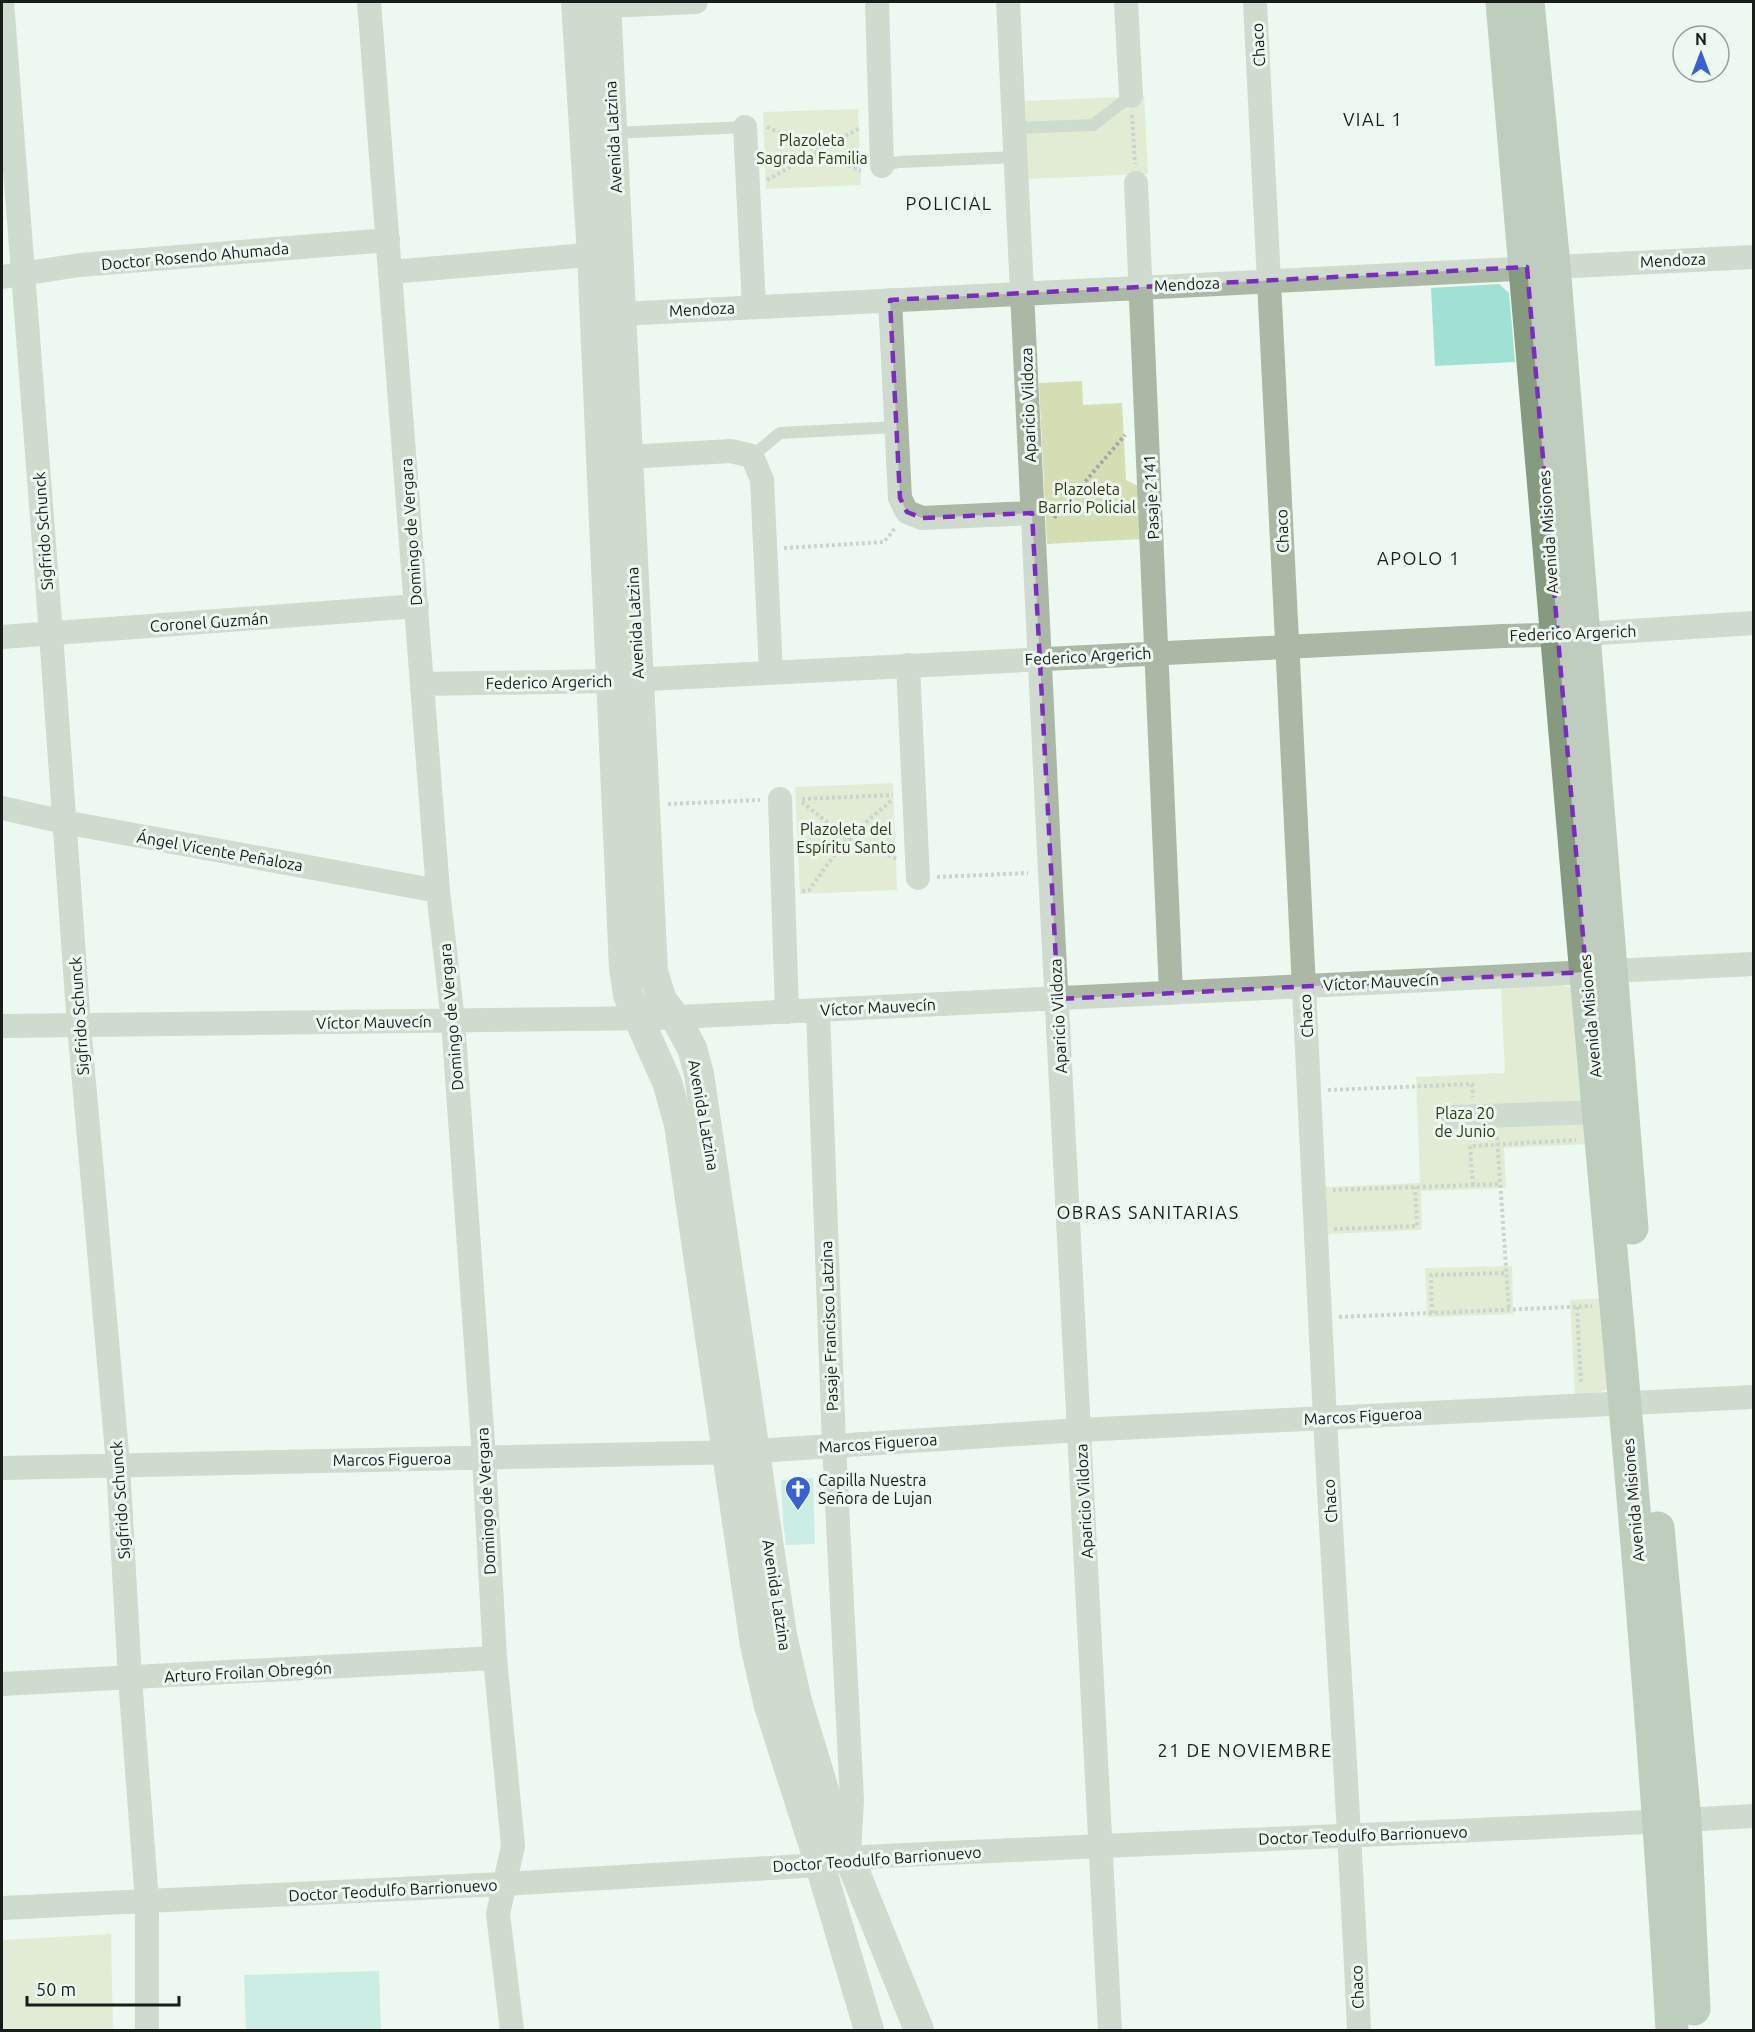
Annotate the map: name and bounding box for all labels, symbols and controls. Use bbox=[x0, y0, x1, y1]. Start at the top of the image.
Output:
street label: Chaco bbox=[1248, 23, 1268, 67]
north arrow bbox=[1671, 24, 1731, 84]
text: N bbox=[1695, 30, 1707, 48]
street label: Avenida Latzina bbox=[601, 80, 625, 194]
district label: VIAL 1 bbox=[1343, 109, 1403, 129]
park label: Plazoleta Sagrada Familia bbox=[756, 131, 868, 167]
district label: POLICIAL bbox=[905, 193, 993, 213]
street label: Doctor Rosendo Ahumada bbox=[100, 239, 290, 273]
street label: Mendoza bbox=[1640, 249, 1706, 271]
street label: Mendoza bbox=[1154, 273, 1220, 295]
street label: Mendoza bbox=[669, 298, 735, 320]
street label: Aparicio Vildoza bbox=[1017, 347, 1039, 463]
street label: Pasaje 2141 bbox=[1140, 454, 1162, 540]
street label: Domingo de Vergara bbox=[397, 458, 425, 606]
street label: Avenida Misiones bbox=[1535, 469, 1561, 594]
street label: Sigfrido Schunck bbox=[30, 471, 56, 591]
park label: Plazoleta Barrio Policial bbox=[1038, 480, 1136, 516]
street label: Chaco bbox=[1272, 509, 1292, 553]
district label: APOLO 1 bbox=[1377, 548, 1461, 568]
street label: Avenida Latzina bbox=[623, 566, 647, 680]
street label: Coronel Guzmán bbox=[149, 609, 269, 635]
street label: Federico Argerich bbox=[1509, 622, 1637, 644]
street label: Federico Argerich bbox=[1024, 644, 1152, 668]
street label: Federico Argerich bbox=[485, 672, 613, 692]
park label: Plazoleta del Espíritu Santo bbox=[796, 820, 896, 856]
street label: Ángel Vicente Peñaloza bbox=[135, 826, 305, 874]
street label: Domingo de Vergara bbox=[436, 943, 466, 1091]
street label: Avenida Misiones bbox=[1576, 953, 1604, 1079]
street label: Sigfrido Schunck bbox=[66, 956, 92, 1076]
street label: Aparicio Vildoza bbox=[1046, 958, 1070, 1074]
street label: Víctor Mauvecín bbox=[1323, 970, 1439, 994]
street label: Chaco bbox=[1296, 994, 1316, 1038]
street label: Víctor Mauvecín bbox=[820, 995, 936, 1019]
street label: Víctor Mauvecín bbox=[316, 1012, 432, 1032]
street label: Avenida Latzina bbox=[685, 1058, 723, 1172]
park label: Plaza 20 de Junio bbox=[1434, 1104, 1496, 1140]
district label: OBRAS SANITARIAS bbox=[1056, 1202, 1240, 1222]
street label: Pasaje Francisco Latzina bbox=[817, 1240, 841, 1412]
street label: Marcos Figueroa bbox=[1303, 1404, 1423, 1428]
street label: Domingo de Vergara bbox=[473, 1427, 499, 1575]
street label: Marcos Figueroa bbox=[818, 1430, 938, 1456]
street label: Avenida Misiones bbox=[1619, 1437, 1647, 1563]
street label: Sigfrido Schunck bbox=[107, 1440, 133, 1560]
street label: Aparicio Vildoza bbox=[1072, 1443, 1096, 1559]
street label: Marcos Figueroa bbox=[333, 1449, 451, 1469]
place label: Capilla Nuestra Señora de Lujan bbox=[818, 1471, 932, 1507]
church icon: Capilla Nuestra Señora de Lujan bbox=[783, 1474, 813, 1512]
street label: Chaco bbox=[1319, 1478, 1341, 1524]
street label: Avenida Latzina bbox=[759, 1538, 795, 1652]
street label: Arturo Froilan Obregón bbox=[164, 1659, 332, 1685]
district label: 21 DE NOVIEMBRE bbox=[1157, 1740, 1333, 1760]
street label: Doctor Teodulfo Barrionuevo bbox=[1258, 1822, 1468, 1848]
street label: Doctor Teodulfo Barrionuevo bbox=[772, 1843, 982, 1875]
street label: Doctor Teodulfo Barrionuevo bbox=[288, 1876, 498, 1904]
street label: Chaco bbox=[1347, 1965, 1367, 2009]
scale bar bbox=[27, 1969, 178, 2007]
text: 50 m bbox=[36, 1979, 76, 1999]

